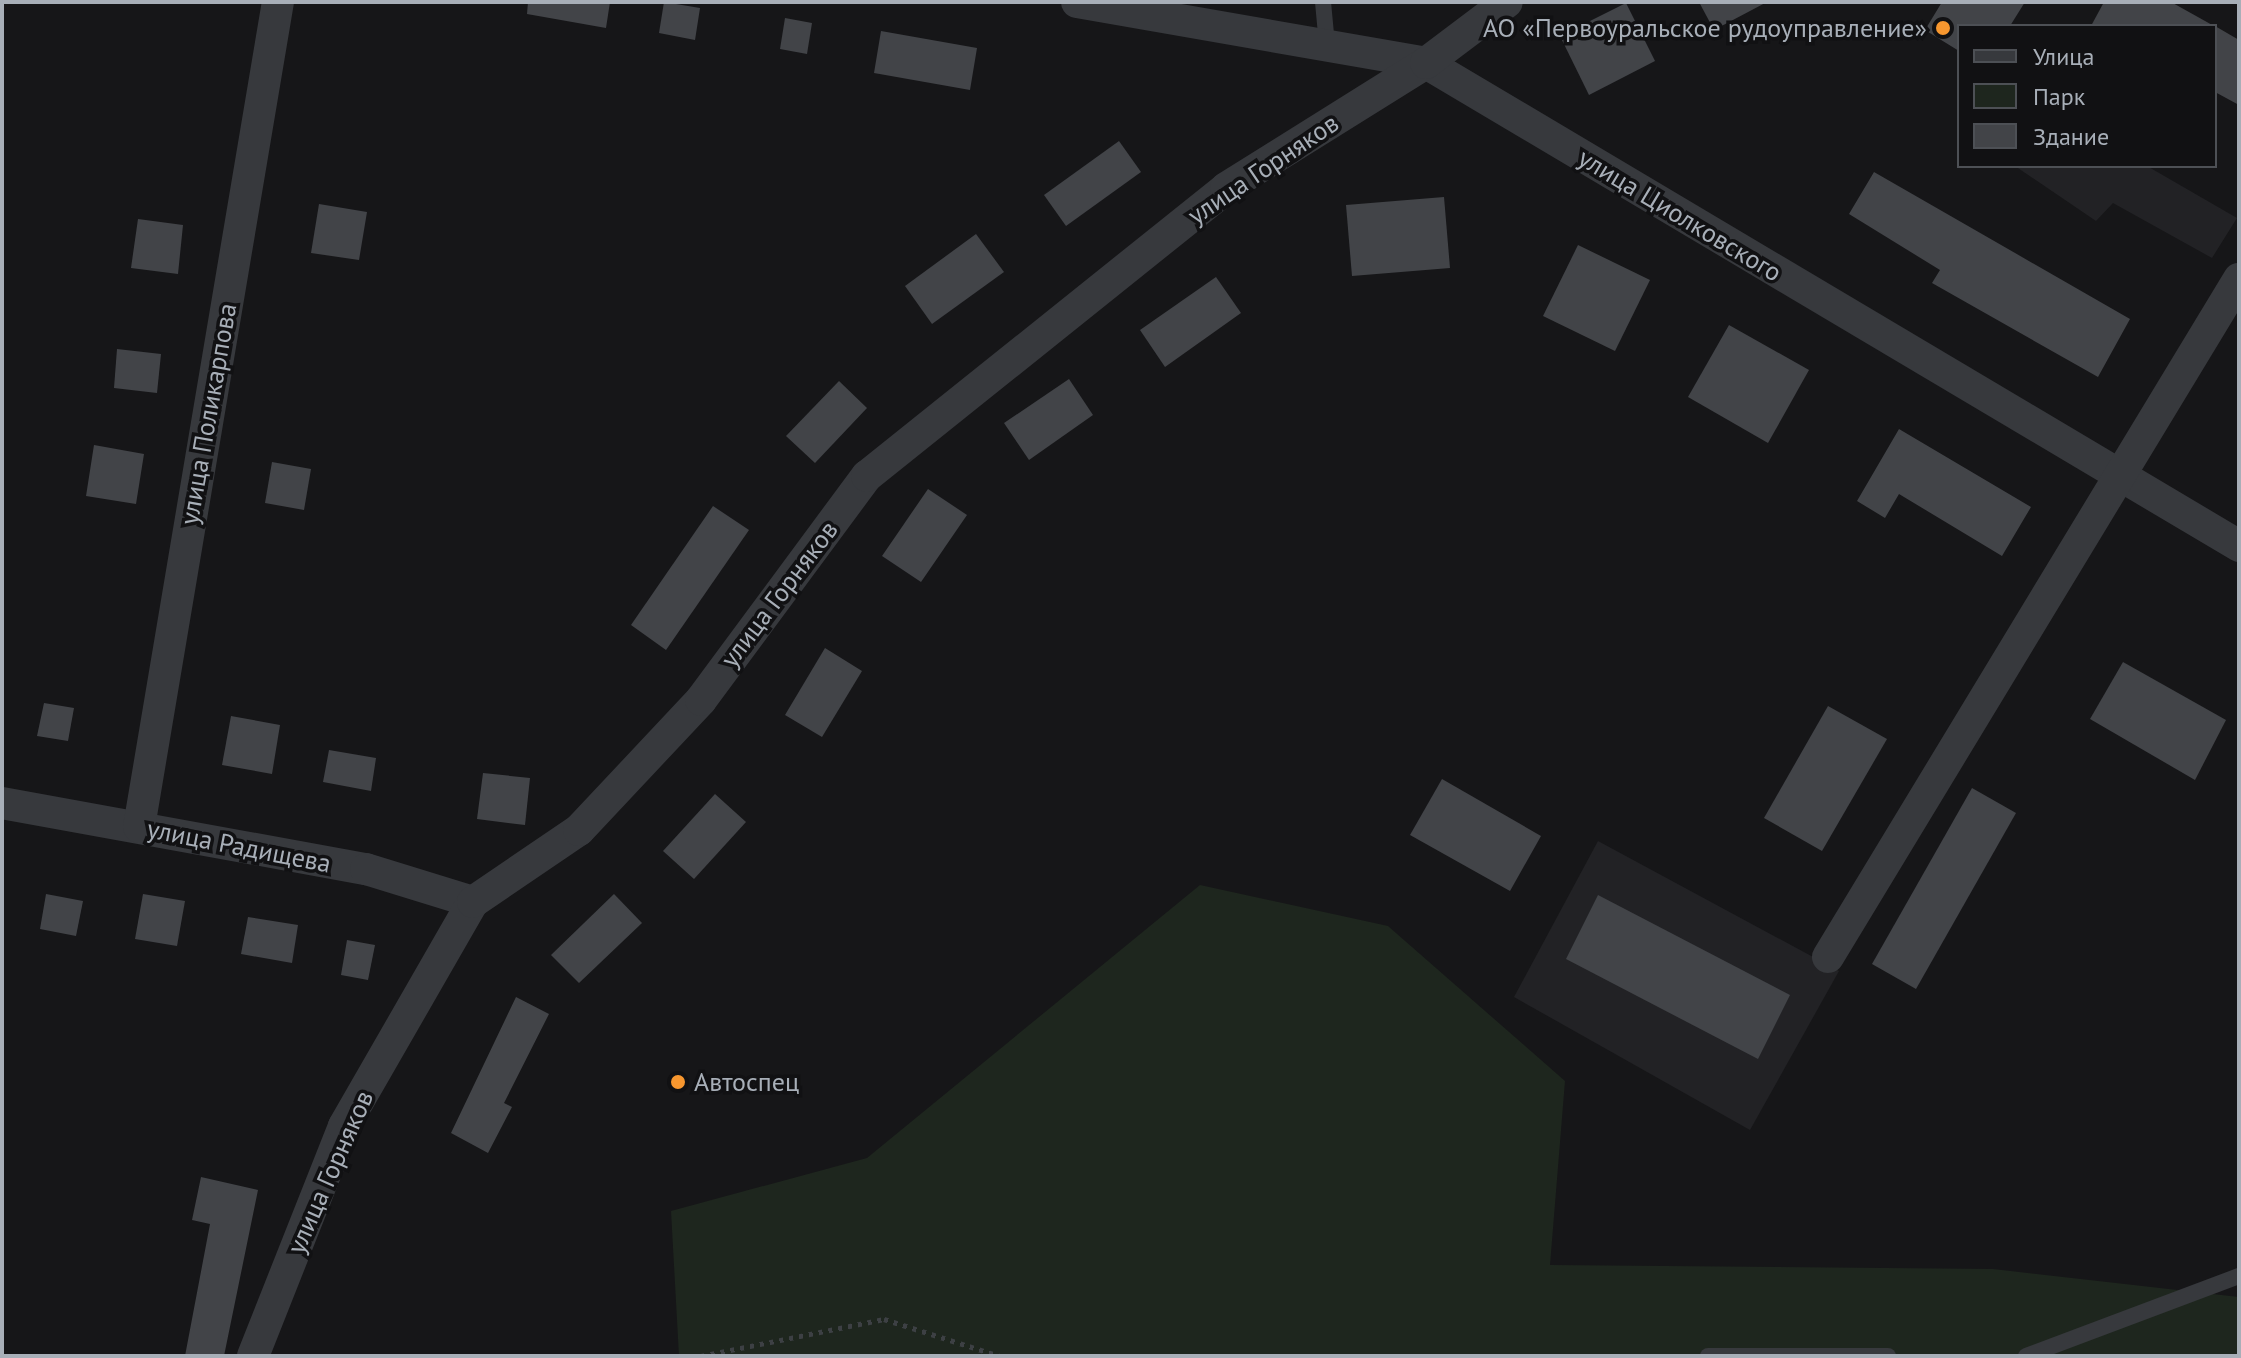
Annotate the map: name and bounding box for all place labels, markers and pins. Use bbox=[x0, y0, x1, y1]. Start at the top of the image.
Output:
place label: АО «Первоуральское рудоуправление» bbox=[1483, 12, 1927, 44]
marker: АО «Первоуральское рудоуправление» bbox=[1934, 19, 1952, 37]
place label: Автоспец bbox=[694, 1066, 799, 1098]
marker: Автоспец bbox=[669, 1073, 687, 1091]

